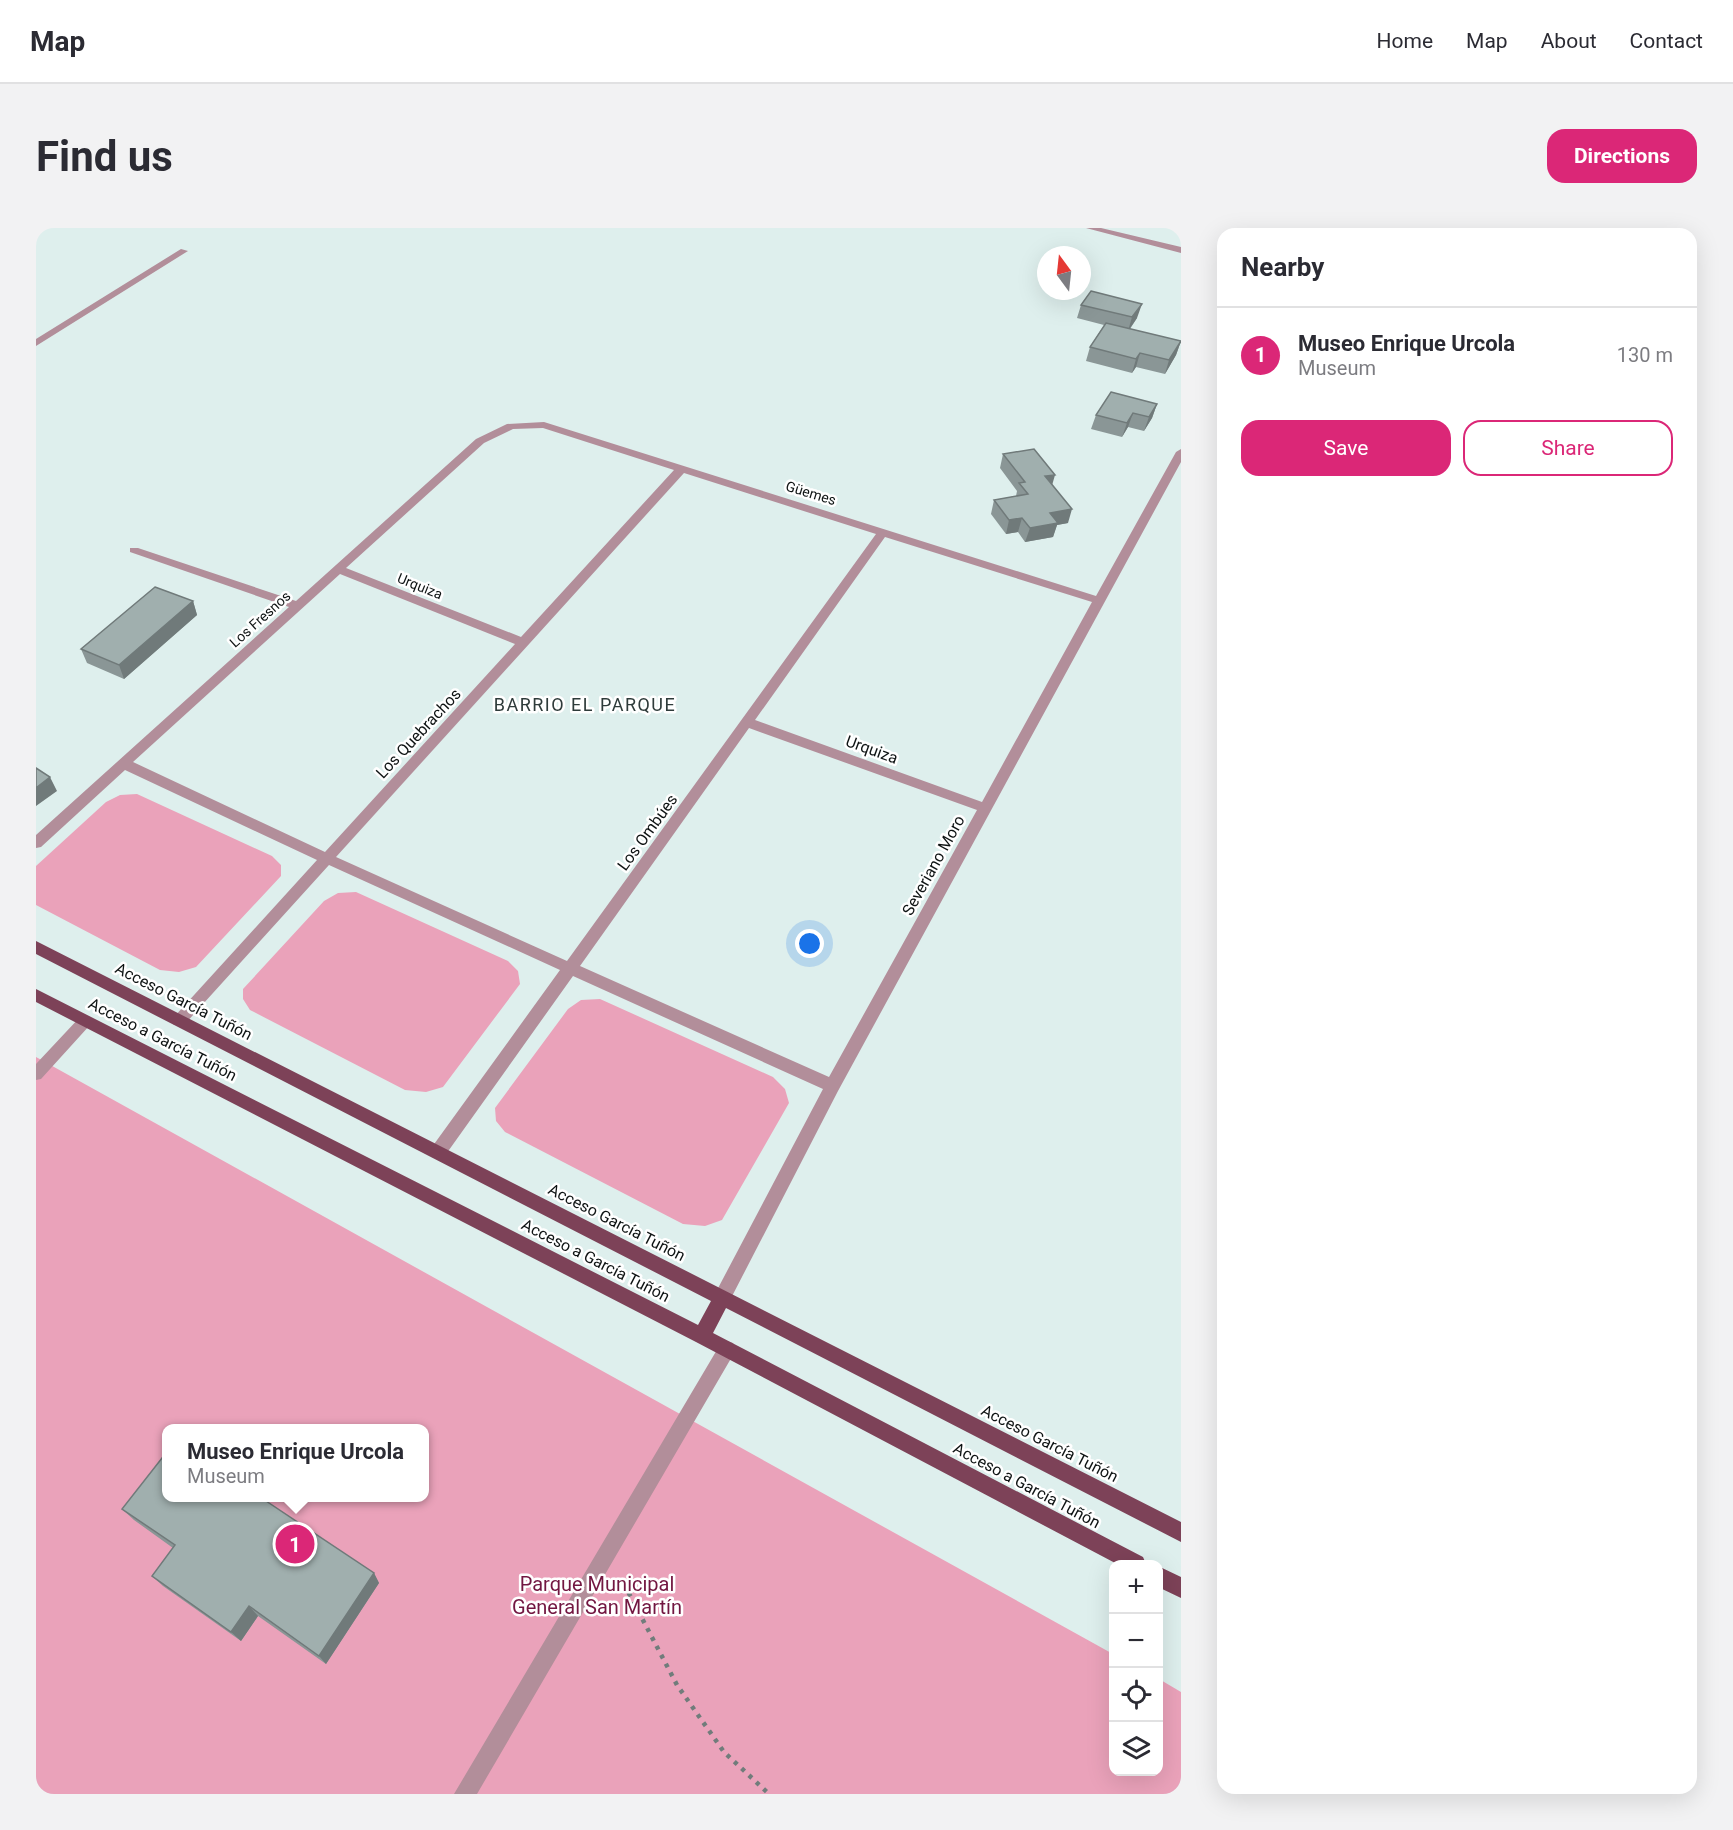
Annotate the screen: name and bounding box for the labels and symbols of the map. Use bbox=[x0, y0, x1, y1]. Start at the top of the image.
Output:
north arrow bbox=[1037, 246, 1091, 300]
street label: Güemes bbox=[784, 478, 838, 508]
street label: Urquiza bbox=[395, 570, 445, 602]
street label: Los Fresnos bbox=[226, 588, 294, 650]
street label: Los Quebrachos bbox=[372, 685, 465, 782]
district label: BARRIO EL PARQUE bbox=[494, 694, 676, 715]
street label: Urquiza bbox=[843, 731, 900, 768]
street label: Los Ombúes bbox=[613, 790, 681, 874]
street label: Severiano Moro bbox=[898, 812, 969, 919]
your location bbox=[795, 929, 824, 958]
street label: Acceso García Tuñón bbox=[112, 959, 255, 1044]
street label: Acceso a García Tuñón bbox=[86, 994, 240, 1085]
street label: Acceso García Tuñón bbox=[545, 1180, 688, 1265]
street label: Acceso a García Tuñón bbox=[519, 1215, 673, 1306]
street label: Acceso García Tuñón bbox=[978, 1401, 1121, 1486]
street label: Acceso a García Tuñón bbox=[950, 1439, 1103, 1532]
pin: 1 bbox=[276, 1522, 314, 1566]
park label: Parque Municipal General San Martín bbox=[512, 1572, 682, 1619]

